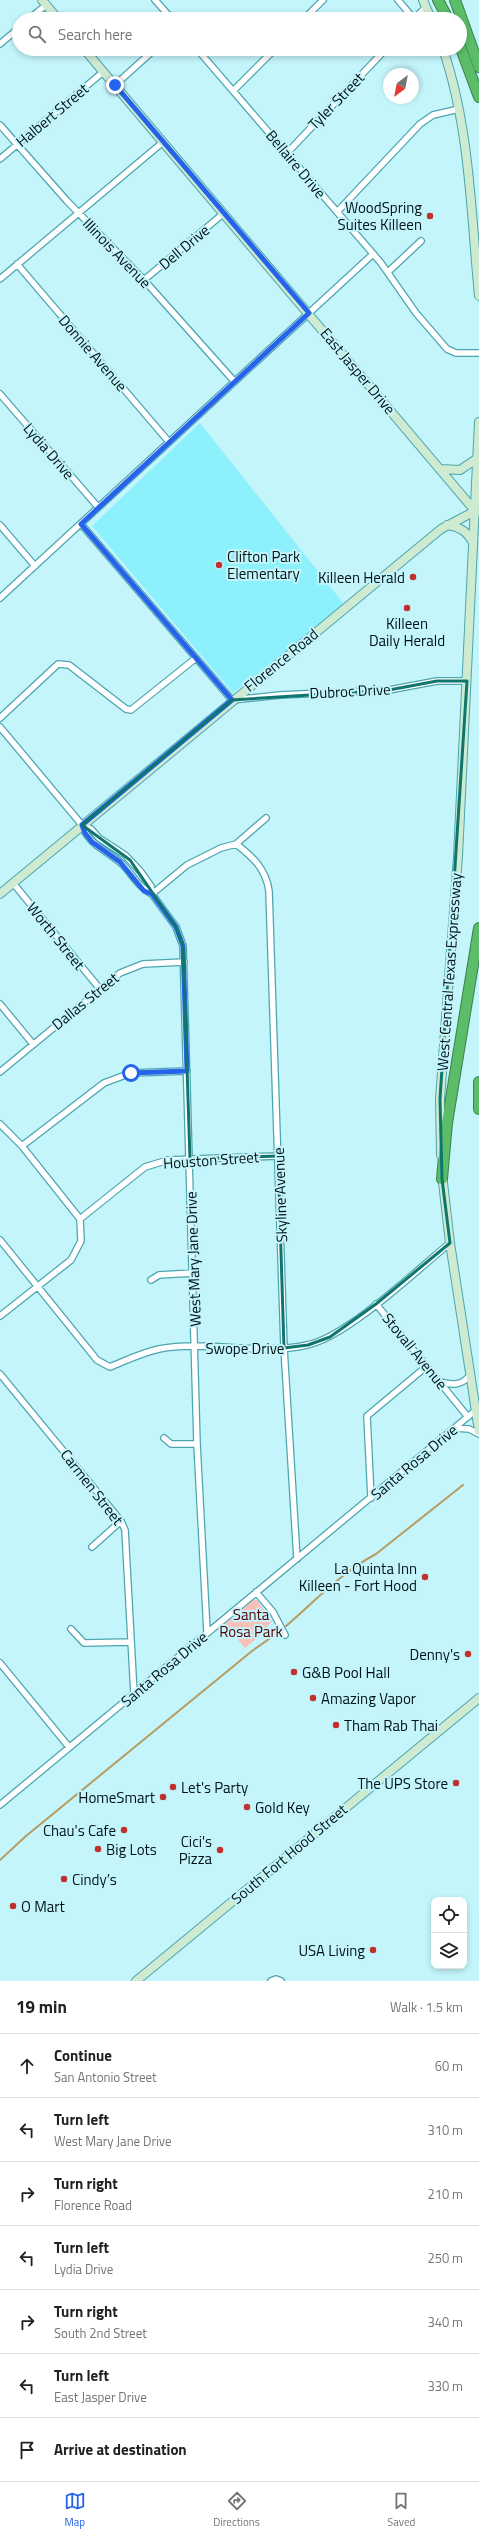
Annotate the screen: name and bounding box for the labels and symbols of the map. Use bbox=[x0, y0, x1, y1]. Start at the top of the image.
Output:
street label: Tyler Street bbox=[303, 66, 370, 135]
north arrow bbox=[383, 68, 419, 104]
route end bbox=[106, 76, 124, 94]
street label: Halbert Street bbox=[11, 77, 94, 152]
street label: Bellaire Drive bbox=[260, 125, 332, 203]
place label: WoodSpring Suites Killeen bbox=[338, 196, 422, 236]
marker: WoodSpring Suites Killeen bbox=[425, 211, 435, 221]
street label: Illinois Avenue bbox=[77, 213, 157, 293]
street label: Dell Drive bbox=[154, 219, 214, 275]
street label: Donnie Avenue bbox=[53, 310, 133, 396]
street label: East Jasper Drive bbox=[315, 323, 401, 419]
street label: Lydia Drive bbox=[18, 418, 80, 484]
place label: Clifton Park Elementary bbox=[227, 545, 300, 585]
marker: Clifton Park Elementary bbox=[214, 560, 224, 570]
place label: Killeen Herald bbox=[318, 566, 405, 589]
marker: Killeen Herald bbox=[408, 572, 418, 582]
marker: Killeen Daily Herald bbox=[402, 603, 412, 613]
place label: Killeen Daily Herald bbox=[369, 612, 445, 652]
street label: Florence Road bbox=[239, 623, 323, 697]
street label: Dubroc Drive bbox=[309, 677, 391, 705]
street label: West Central Texas Expressway bbox=[431, 872, 467, 1072]
street label: Worth Street bbox=[21, 897, 91, 975]
street label: Dallas Street bbox=[46, 966, 124, 1035]
route start bbox=[122, 1064, 140, 1082]
street label: Houston Street bbox=[162, 1145, 260, 1175]
street label: Skyline Avenue bbox=[267, 1147, 293, 1243]
street label: West Mary Jane Drive bbox=[179, 1191, 207, 1327]
street label: Stovall Avenue bbox=[377, 1308, 453, 1394]
street label: Swope Drive bbox=[206, 1337, 284, 1360]
street label: Santa Rosa Drive bbox=[365, 1419, 463, 1505]
street label: Carmen Street bbox=[55, 1444, 130, 1531]
place label: La Quinta Inn Killeen - Fort Hood bbox=[299, 1557, 417, 1597]
marker: La Quinta Inn Killeen - Fort Hood bbox=[420, 1572, 430, 1582]
park label: Santa Rosa Park bbox=[219, 1603, 283, 1643]
street label: Santa Rosa Drive bbox=[115, 1626, 213, 1712]
place label: Denny's bbox=[409, 1643, 460, 1666]
marker: Denny's bbox=[463, 1649, 473, 1659]
place label: G&B Pool Hall bbox=[302, 1661, 390, 1684]
marker: G&B Pool Hall bbox=[289, 1667, 299, 1677]
place label: Amazing Vapor bbox=[321, 1687, 416, 1710]
marker: Amazing Vapor bbox=[308, 1693, 318, 1703]
place label: Tham Rab Thai bbox=[344, 1714, 438, 1737]
marker: Tham Rab Thai bbox=[331, 1720, 341, 1730]
place label: The UPS Store bbox=[357, 1772, 448, 1795]
place label: Let's Party bbox=[181, 1776, 248, 1799]
marker: The UPS Store bbox=[451, 1778, 461, 1788]
marker: Let's Party bbox=[168, 1782, 178, 1792]
place label: HomeSmart bbox=[78, 1786, 156, 1809]
marker: HomeSmart bbox=[158, 1792, 168, 1802]
place label: Gold Key bbox=[255, 1796, 310, 1819]
street label: South Fort Hood Street bbox=[226, 1798, 353, 1910]
marker: Gold Key bbox=[242, 1802, 252, 1812]
place label: Chau's Cafe bbox=[43, 1819, 116, 1842]
marker: Chau's Cafe bbox=[119, 1825, 129, 1835]
place label: Cici's Pizza bbox=[179, 1830, 212, 1870]
place label: Big Lots bbox=[106, 1838, 157, 1861]
marker: Big Lots bbox=[93, 1844, 103, 1854]
marker: Cici's Pizza bbox=[215, 1845, 225, 1855]
place label: Cindy’s bbox=[72, 1868, 117, 1891]
marker: Cindy’s bbox=[59, 1874, 69, 1884]
place label: O Mart bbox=[21, 1895, 66, 1918]
marker: O Mart bbox=[8, 1901, 18, 1911]
place label: USA Living bbox=[298, 1939, 365, 1962]
marker: USA Living bbox=[368, 1945, 378, 1955]

